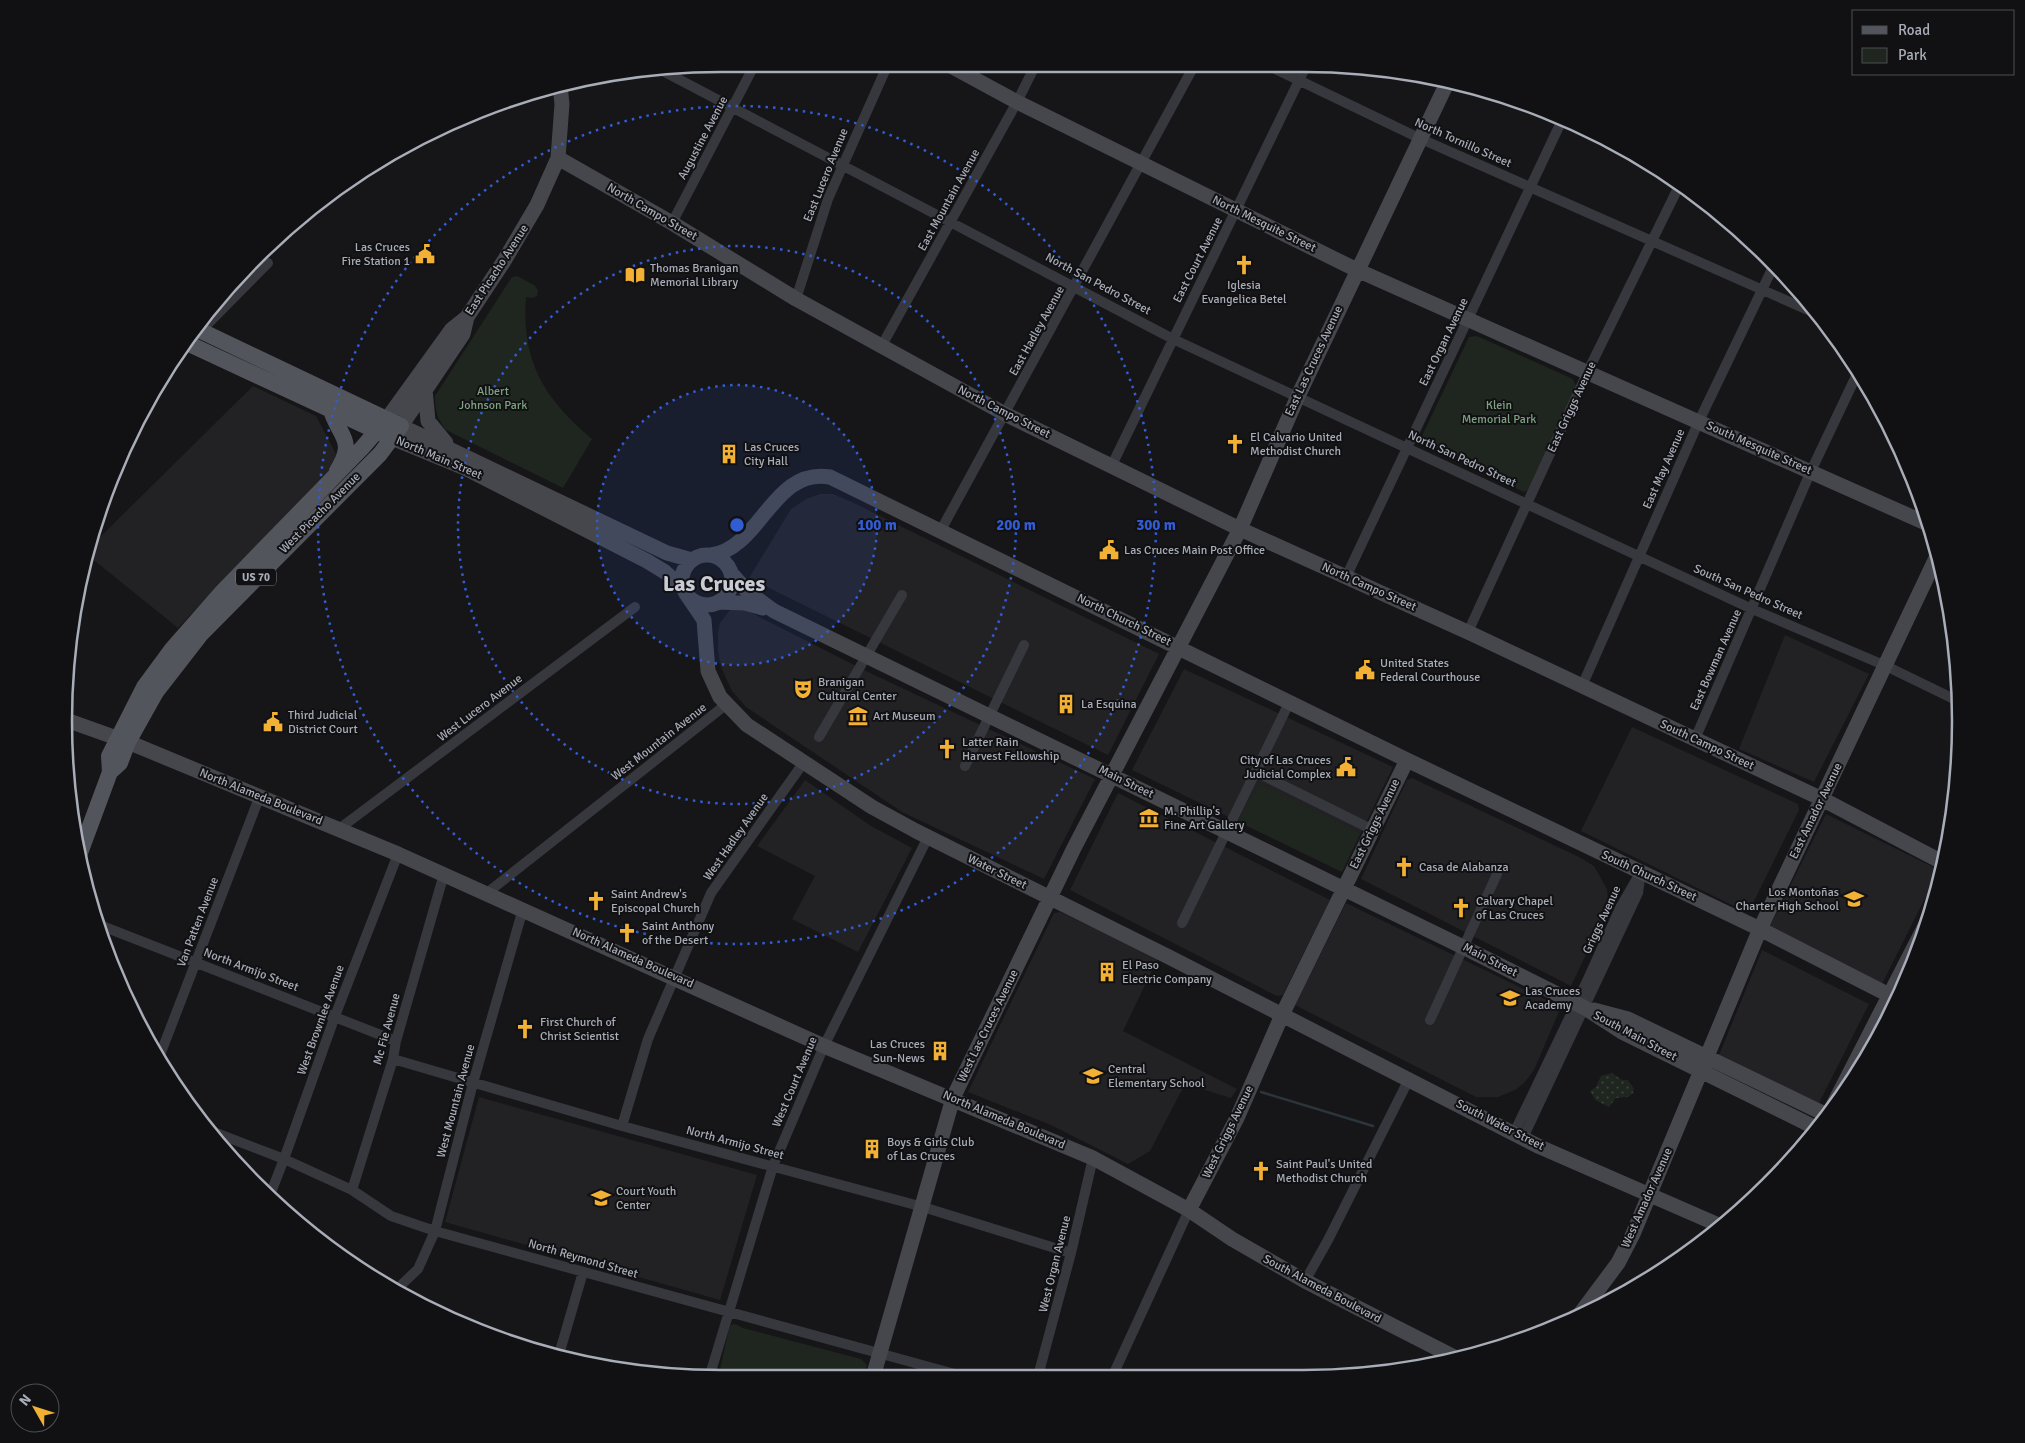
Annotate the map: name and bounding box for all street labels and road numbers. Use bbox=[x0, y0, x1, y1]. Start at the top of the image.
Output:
street label: Augustine Avenue bbox=[675, 94, 731, 182]
street label: North Tornillo Street bbox=[1412, 115, 1514, 171]
street label: East Lucero Avenue bbox=[800, 126, 852, 224]
street label: East Mountain Avenue bbox=[915, 146, 983, 254]
street label: North Campo Street bbox=[604, 180, 700, 244]
street label: North Mesquite Street bbox=[1210, 192, 1318, 256]
street label: East Court Avenue bbox=[1170, 215, 1226, 305]
street label: East Picacho Avenue bbox=[462, 222, 532, 318]
street label: North San Pedro Street bbox=[1043, 250, 1153, 318]
street label: East Hadley Avenue bbox=[1006, 283, 1068, 379]
street label: East Organ Avenue bbox=[1416, 295, 1472, 389]
street label: East Las Cruces Avenue bbox=[1282, 303, 1346, 419]
street label: East Griggs Avenue bbox=[1544, 359, 1600, 455]
street label: North Campo Street bbox=[955, 382, 1053, 442]
street label: South Mesquite Street bbox=[1704, 418, 1814, 478]
street label: North San Pedro Street bbox=[1406, 427, 1518, 491]
street label: East May Avenue bbox=[1640, 427, 1688, 511]
street label: North Main Street bbox=[394, 433, 484, 483]
street label: West Picacho Avenue bbox=[276, 469, 364, 557]
street label: North Campo Street bbox=[1319, 559, 1419, 615]
street label: South San Pedro Street bbox=[1691, 561, 1805, 623]
road number: US 70 bbox=[236, 568, 276, 586]
street label: North Church Street bbox=[1074, 591, 1174, 649]
street label: East Bowman Avenue bbox=[1687, 607, 1745, 713]
street label: West Lucero Avenue bbox=[435, 671, 525, 745]
street label: West Mountain Avenue bbox=[608, 700, 710, 784]
street label: South Campo Street bbox=[1658, 717, 1756, 773]
street label: East Amador Avenue bbox=[1786, 761, 1846, 861]
street label: Main Street bbox=[1096, 762, 1156, 802]
street label: North Alameda Boulevard bbox=[197, 765, 325, 829]
street label: East Griggs Avenue bbox=[1347, 776, 1403, 872]
street label: West Hadley Avenue bbox=[700, 790, 772, 884]
street label: South Church Street bbox=[1599, 847, 1699, 905]
street label: Water Street bbox=[965, 851, 1029, 893]
street label: Van Patten Avenue bbox=[174, 875, 222, 969]
street label: Griggs Avenue bbox=[1580, 883, 1624, 957]
street label: North Alameda Boulevard bbox=[570, 924, 696, 992]
street label: Main Street bbox=[1460, 940, 1520, 980]
street label: North Armijo Street bbox=[201, 945, 301, 995]
street label: West Brownlee Avenue bbox=[294, 963, 348, 1077]
street label: West Las Cruces Avenue bbox=[954, 967, 1022, 1085]
street label: Mc Fie Avenue bbox=[370, 991, 404, 1067]
street label: South Main Street bbox=[1591, 1008, 1679, 1064]
street label: West Court Avenue bbox=[769, 1035, 821, 1129]
street label: West Mountain Avenue bbox=[434, 1042, 478, 1160]
street label: West Griggs Avenue bbox=[1199, 1083, 1257, 1181]
street label: North Alameda Boulevard bbox=[941, 1087, 1067, 1153]
street label: South Water Street bbox=[1453, 1096, 1547, 1154]
street label: North Armijo Street bbox=[685, 1123, 785, 1163]
street label: West Amador Avenue bbox=[1618, 1146, 1676, 1250]
street label: West Organ Avenue bbox=[1036, 1214, 1074, 1314]
street label: North Reymond Street bbox=[526, 1236, 640, 1282]
street label: South Alameda Boulevard bbox=[1260, 1251, 1384, 1327]

